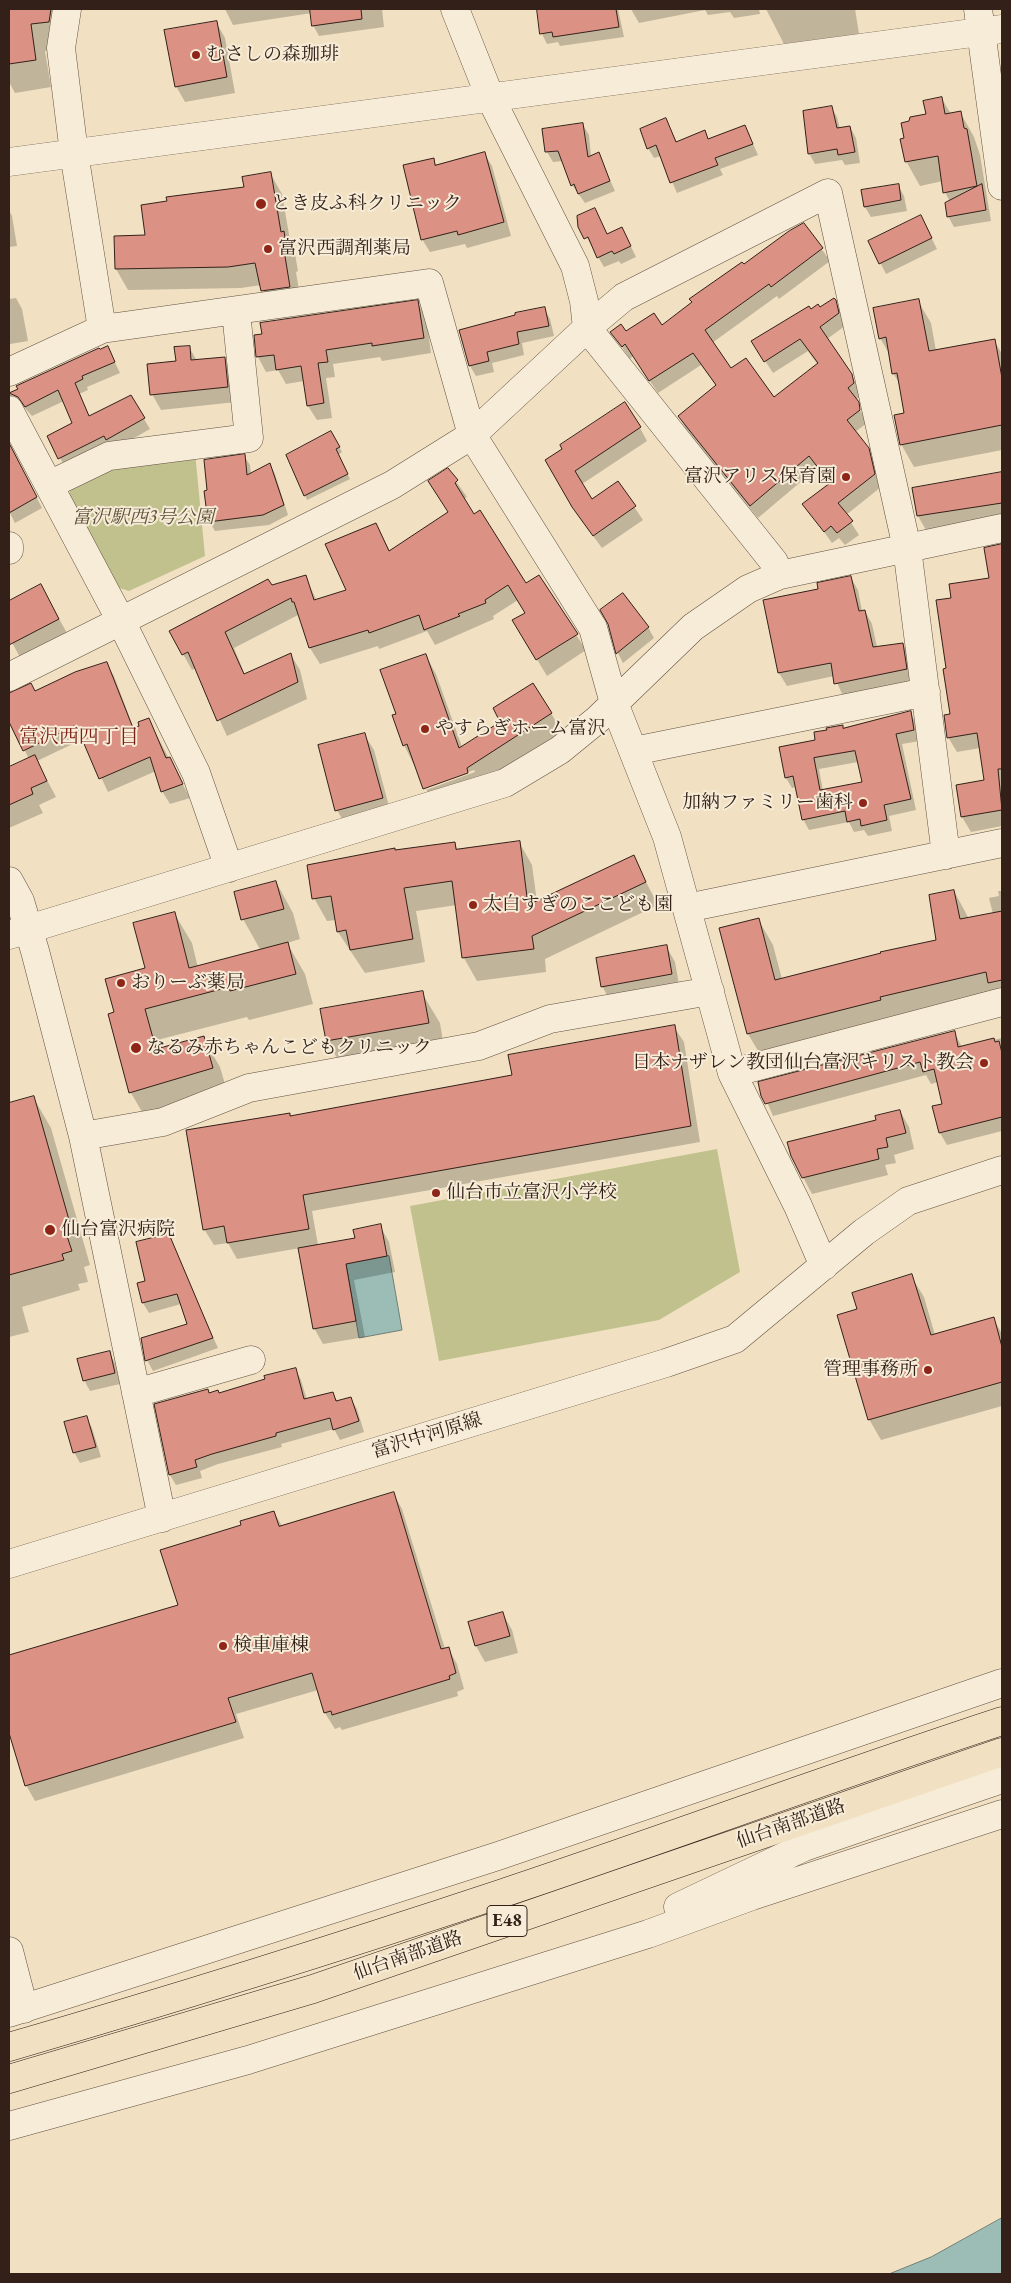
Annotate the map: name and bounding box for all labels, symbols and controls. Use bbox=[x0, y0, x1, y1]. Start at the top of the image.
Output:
place label: むさしの森珈琲 bbox=[206, 44, 339, 66]
marker: むさしの森珈琲 bbox=[190, 49, 202, 61]
place label: とき皮ふ科クリニック bbox=[272, 193, 462, 215]
marker: とき皮ふ科クリニック bbox=[254, 197, 268, 211]
place label: 富沢西調剤薬局 bbox=[278, 238, 411, 260]
marker: 富沢西調剤薬局 bbox=[262, 243, 274, 255]
place label: 富沢アリス保育園 bbox=[684, 466, 836, 488]
marker: 富沢アリス保育園 bbox=[840, 471, 852, 483]
park label: 富沢駅西3号公園 bbox=[72, 507, 214, 529]
place label: やすらぎホーム富沢 bbox=[435, 718, 606, 740]
marker: やすらぎホーム富沢 bbox=[419, 723, 431, 735]
district label: 富沢西四丁目 bbox=[19, 726, 139, 750]
place label: 加納ファミリー歯科 bbox=[682, 792, 853, 814]
marker: 加納ファミリー歯科 bbox=[857, 797, 869, 809]
place label: 太白すぎのここども園 bbox=[483, 894, 673, 916]
marker: 太白すぎのここども園 bbox=[467, 899, 479, 911]
place label: おりーぶ薬局 bbox=[131, 972, 245, 994]
marker: おりーぶ薬局 bbox=[115, 977, 127, 989]
place label: なるみ赤ちゃんこどもクリニック bbox=[147, 1037, 432, 1059]
marker: なるみ赤ちゃんこどもクリニック bbox=[129, 1041, 143, 1055]
place label: 日本ナザレン教団仙台富沢キリスト教会 bbox=[632, 1052, 974, 1074]
marker: 日本ナザレン教団仙台富沢キリスト教会 bbox=[978, 1057, 990, 1069]
place label: 仙台市立富沢小学校 bbox=[446, 1182, 617, 1204]
marker: 仙台市立富沢小学校 bbox=[430, 1187, 442, 1199]
place label: 仙台富沢病院 bbox=[61, 1219, 175, 1241]
marker: 仙台富沢病院 bbox=[43, 1223, 57, 1237]
place label: 管理事務所 bbox=[823, 1359, 918, 1381]
marker: 管理事務所 bbox=[922, 1364, 934, 1376]
street label: 富沢中河原線 bbox=[369, 1408, 485, 1464]
place label: 検車庫棟 bbox=[233, 1635, 309, 1657]
marker: 検車庫棟 bbox=[217, 1640, 229, 1652]
street label: 仙台南部道路 bbox=[733, 1795, 849, 1853]
road number: E48 bbox=[487, 1905, 527, 1936]
street label: 仙台南部道路 bbox=[350, 1927, 466, 1985]

